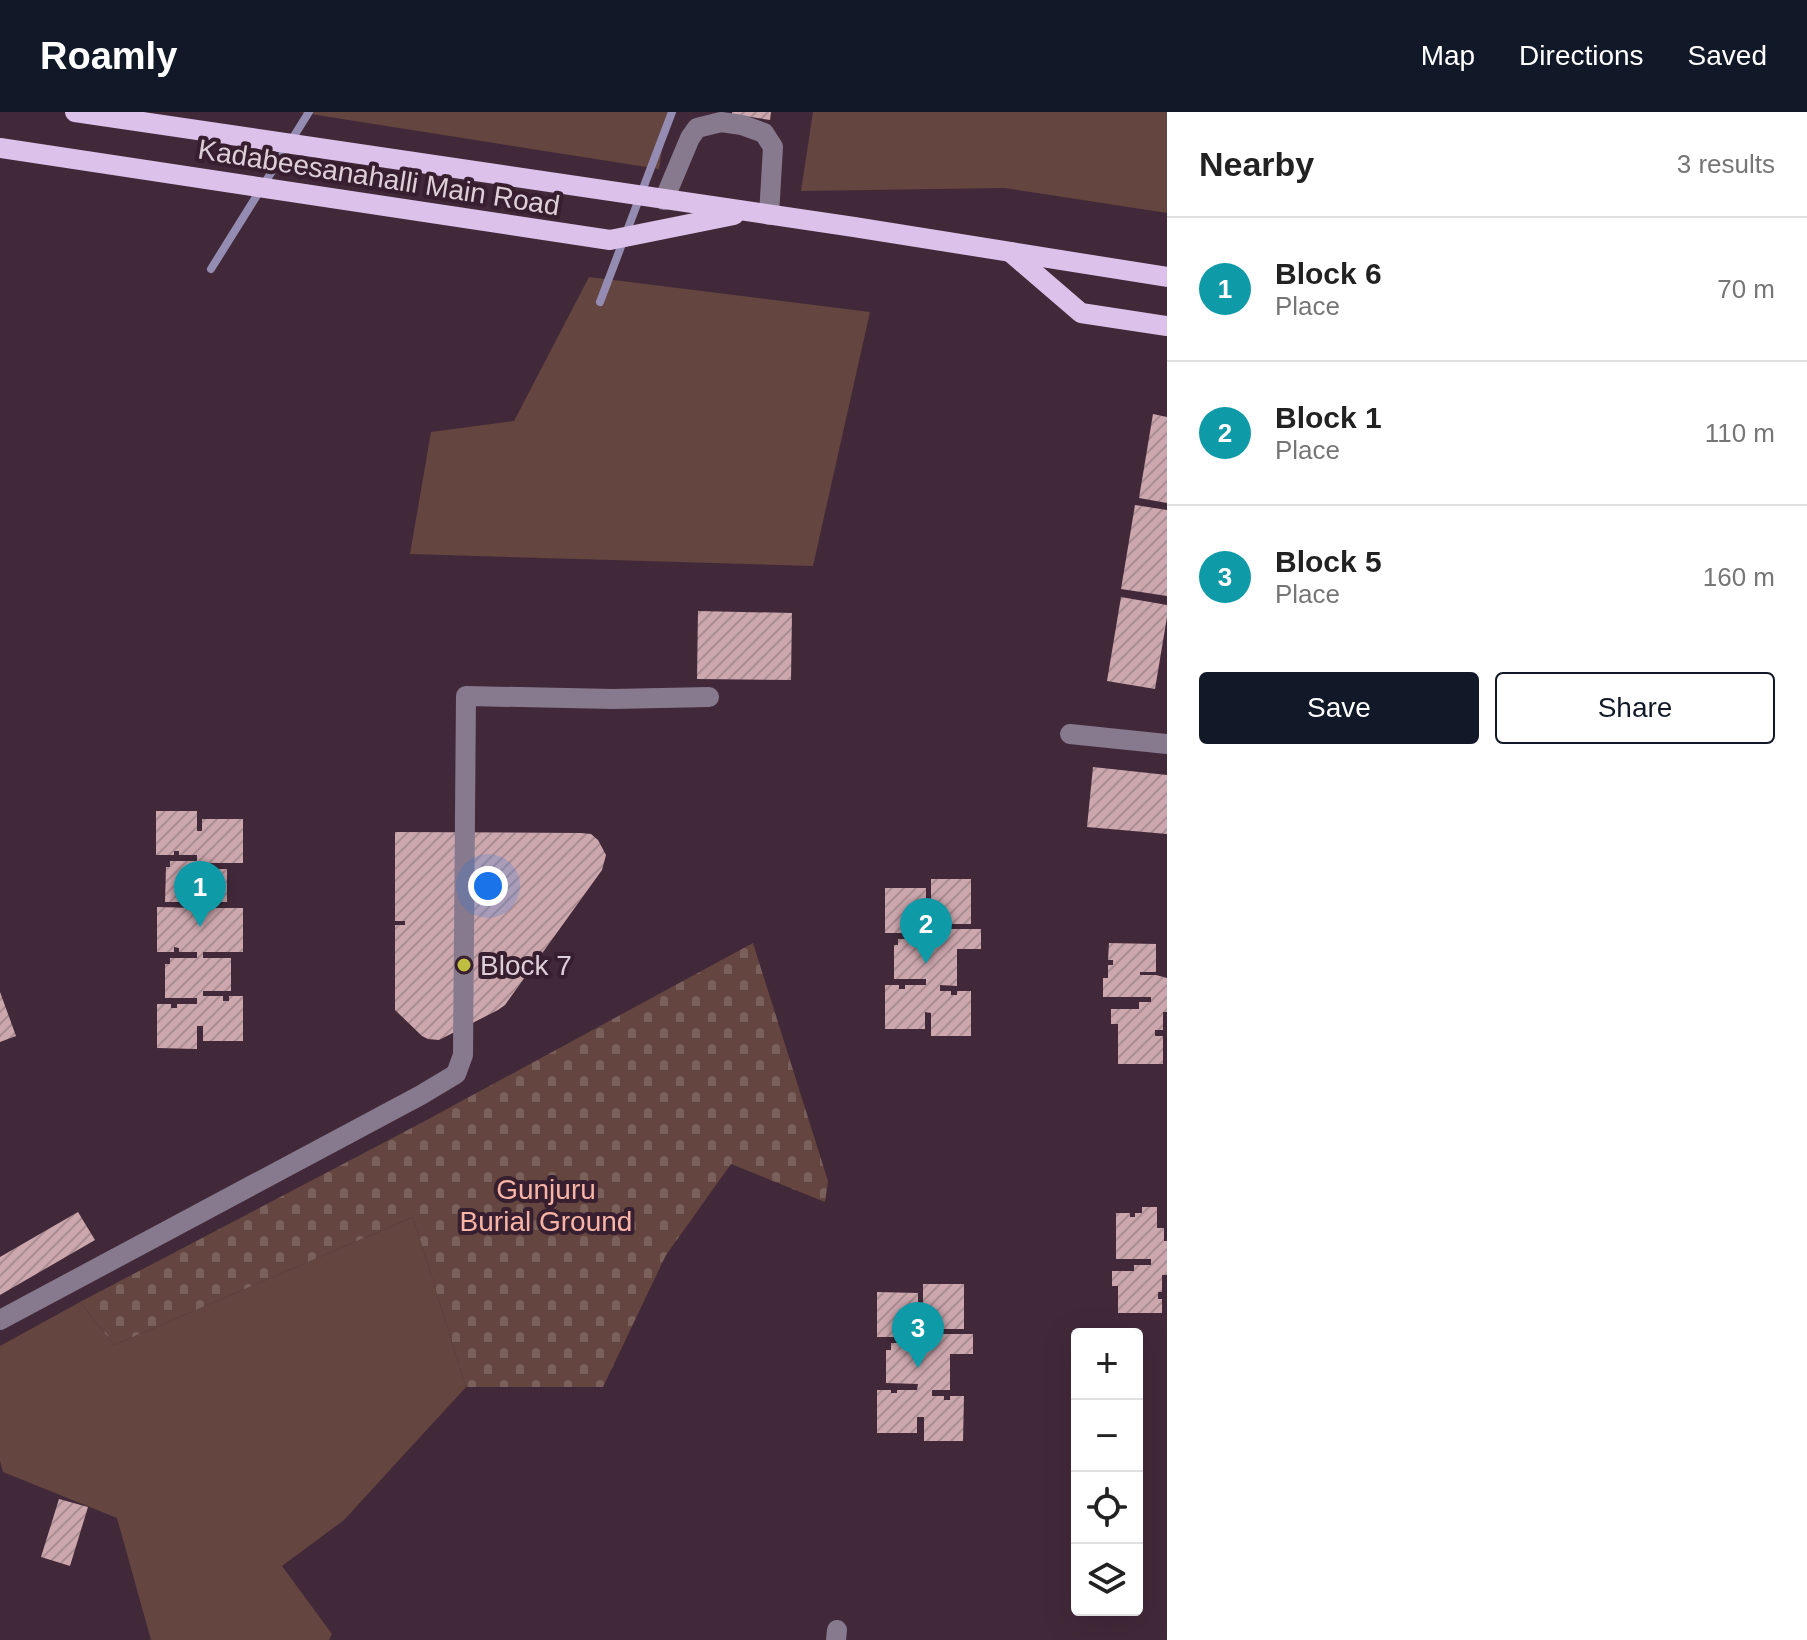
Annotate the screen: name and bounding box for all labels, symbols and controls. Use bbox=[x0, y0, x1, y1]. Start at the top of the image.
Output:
text: Roamly bbox=[40, 35, 177, 77]
text: Map bbox=[1421, 40, 1475, 71]
text: Directions bbox=[1519, 40, 1644, 71]
text: Saved bbox=[1688, 40, 1767, 71]
street label: Kadabeesanahalli Main Road bbox=[196, 134, 562, 221]
text: Nearby bbox=[1199, 145, 1314, 183]
text: 3 results bbox=[1677, 149, 1775, 179]
text: Block 6 bbox=[1275, 257, 1382, 290]
text: 1 bbox=[1218, 274, 1232, 304]
text: 70 m bbox=[1717, 274, 1775, 304]
text: Place bbox=[1275, 291, 1340, 321]
text: Block 1 bbox=[1275, 401, 1382, 434]
text: 2 bbox=[1218, 418, 1232, 448]
text: 110 m bbox=[1705, 418, 1775, 448]
text: Place bbox=[1275, 435, 1340, 465]
text: Block 5 bbox=[1275, 545, 1382, 578]
text: 3 bbox=[1218, 562, 1232, 592]
text: 160 m bbox=[1703, 562, 1775, 592]
text: Place bbox=[1275, 579, 1340, 609]
button: Save bbox=[1199, 672, 1479, 744]
button: Share bbox=[1495, 672, 1775, 744]
pin: 1 bbox=[174, 861, 226, 927]
your location bbox=[468, 866, 508, 906]
pin: 2 bbox=[900, 898, 952, 964]
place label: Block 7 bbox=[480, 950, 572, 981]
marker: Block 7 bbox=[455, 956, 473, 974]
park label: Gunjuru Burial Ground bbox=[460, 1174, 632, 1237]
pin: 3 bbox=[892, 1302, 944, 1368]
map controls bbox=[1071, 1328, 1143, 1616]
button: + bbox=[1071, 1328, 1143, 1400]
button: − bbox=[1071, 1400, 1143, 1472]
button: locate bbox=[1071, 1472, 1143, 1544]
button: layers bbox=[1071, 1544, 1143, 1616]

